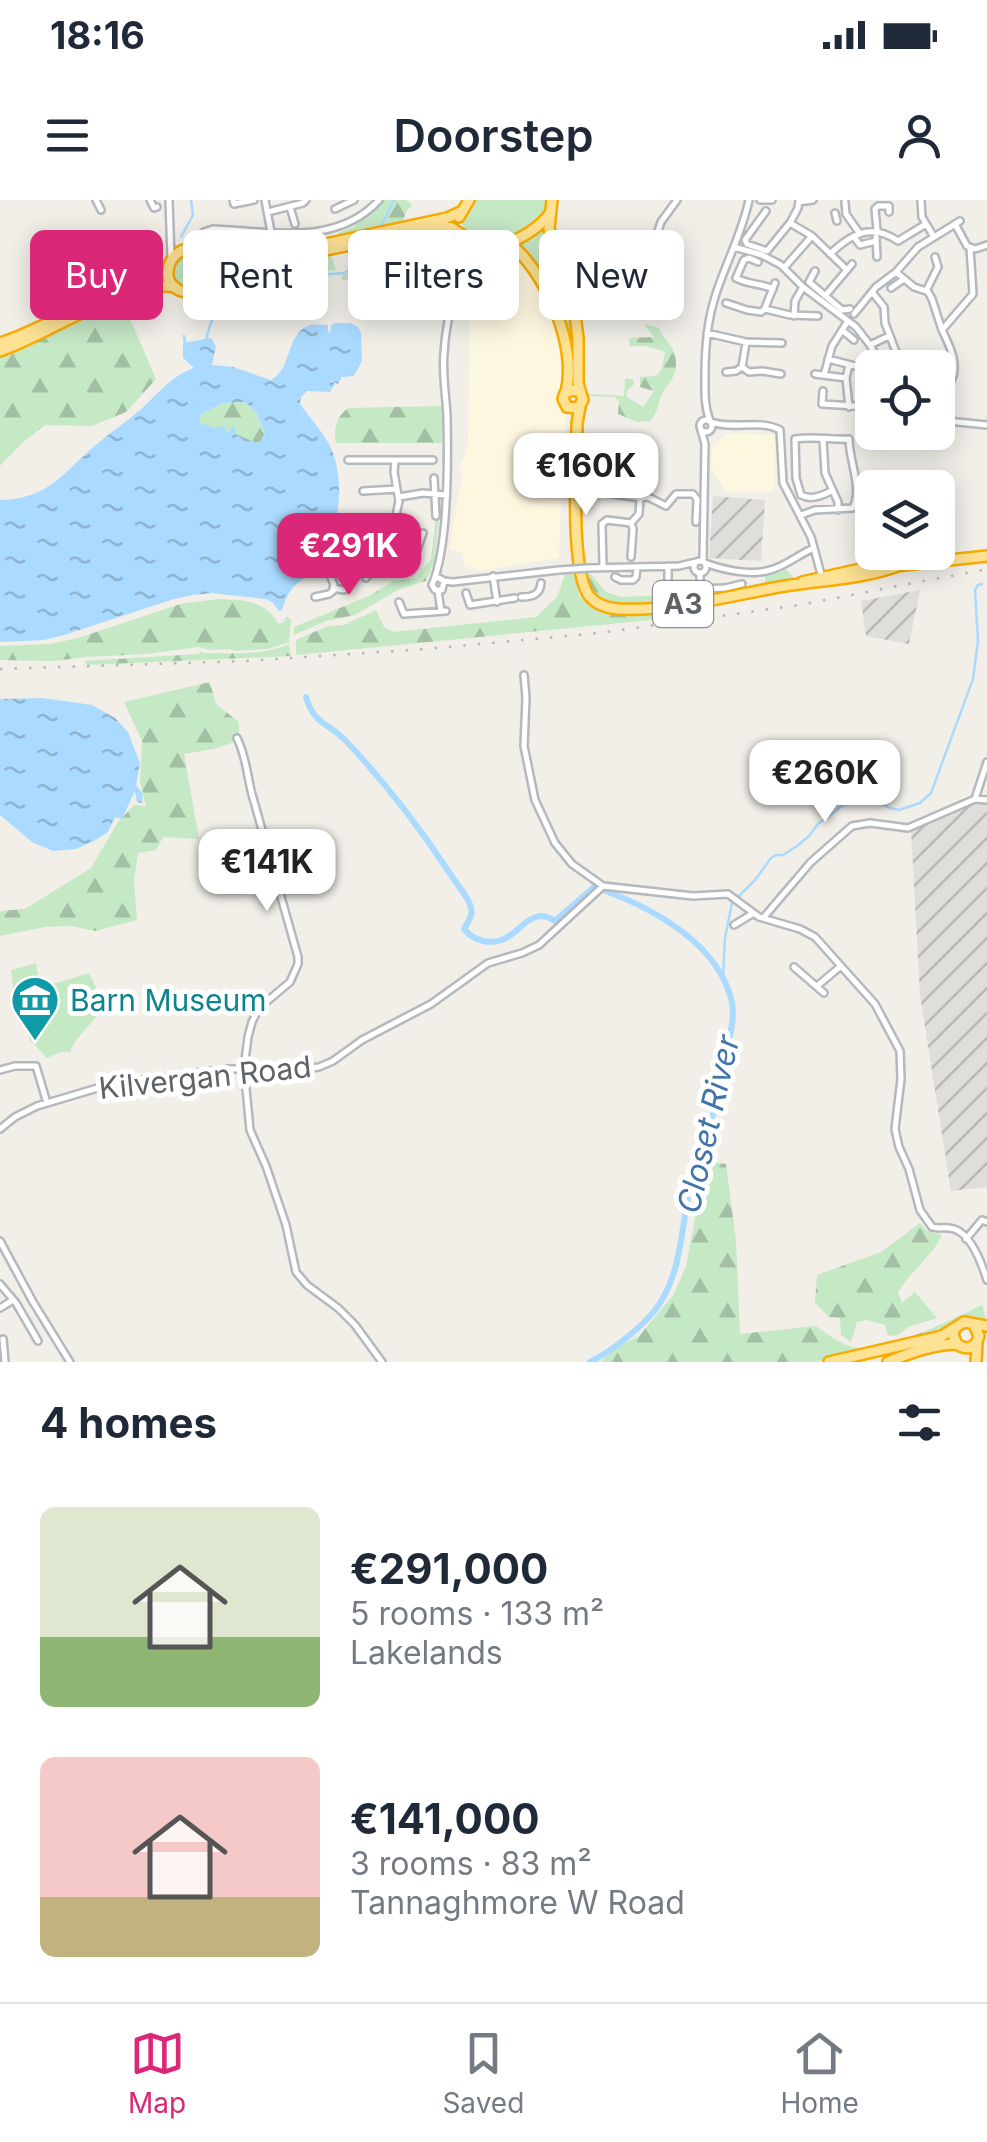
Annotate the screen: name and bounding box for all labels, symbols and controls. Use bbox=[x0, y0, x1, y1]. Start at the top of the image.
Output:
text: 18:16 bbox=[50, 12, 145, 58]
icon: menu bbox=[40, 108, 95, 163]
text: Doorstep bbox=[393, 108, 594, 163]
icon: person bbox=[892, 108, 947, 163]
chip: Buy bbox=[30, 230, 163, 320]
chip: Rent bbox=[183, 230, 328, 320]
chip: Filters bbox=[348, 230, 519, 320]
chip: New bbox=[539, 230, 684, 320]
map controls bbox=[855, 350, 955, 570]
button: locate bbox=[855, 350, 955, 450]
pin: €160K bbox=[516, 433, 656, 518]
text: €160K bbox=[535, 446, 637, 485]
button: layers bbox=[855, 470, 955, 570]
pin: €291K bbox=[279, 513, 419, 598]
text: €291K bbox=[299, 526, 399, 565]
road number: A3 bbox=[653, 581, 713, 627]
pin: €260K bbox=[755, 740, 895, 825]
text: €260K bbox=[771, 753, 879, 792]
pin: €141K bbox=[197, 829, 337, 914]
text: €141K bbox=[221, 842, 313, 881]
museum icon: Barn Museum bbox=[9, 974, 61, 1042]
place label: Barn Museum bbox=[70, 982, 267, 1018]
water label: Closet River bbox=[669, 1030, 748, 1217]
street label: Kilvergan Road bbox=[97, 1048, 313, 1106]
icon: filters bbox=[892, 1395, 947, 1450]
text: 4 homes bbox=[40, 1397, 217, 1448]
text: €291,000 bbox=[350, 1543, 548, 1594]
icon: home bbox=[120, 1547, 240, 1667]
text: 5 rooms · 133 m² bbox=[350, 1594, 604, 1633]
text: Lakelands bbox=[350, 1633, 503, 1672]
text: €141,000 bbox=[350, 1793, 540, 1844]
icon: home bbox=[120, 1797, 240, 1917]
text: 3 rooms · 83 m² bbox=[350, 1844, 592, 1883]
text: Tannaghmore W Road bbox=[350, 1883, 685, 1922]
tab: Map bbox=[128, 2026, 186, 2120]
tab: Saved bbox=[442, 2026, 524, 2120]
tab: Home bbox=[780, 2026, 859, 2120]

